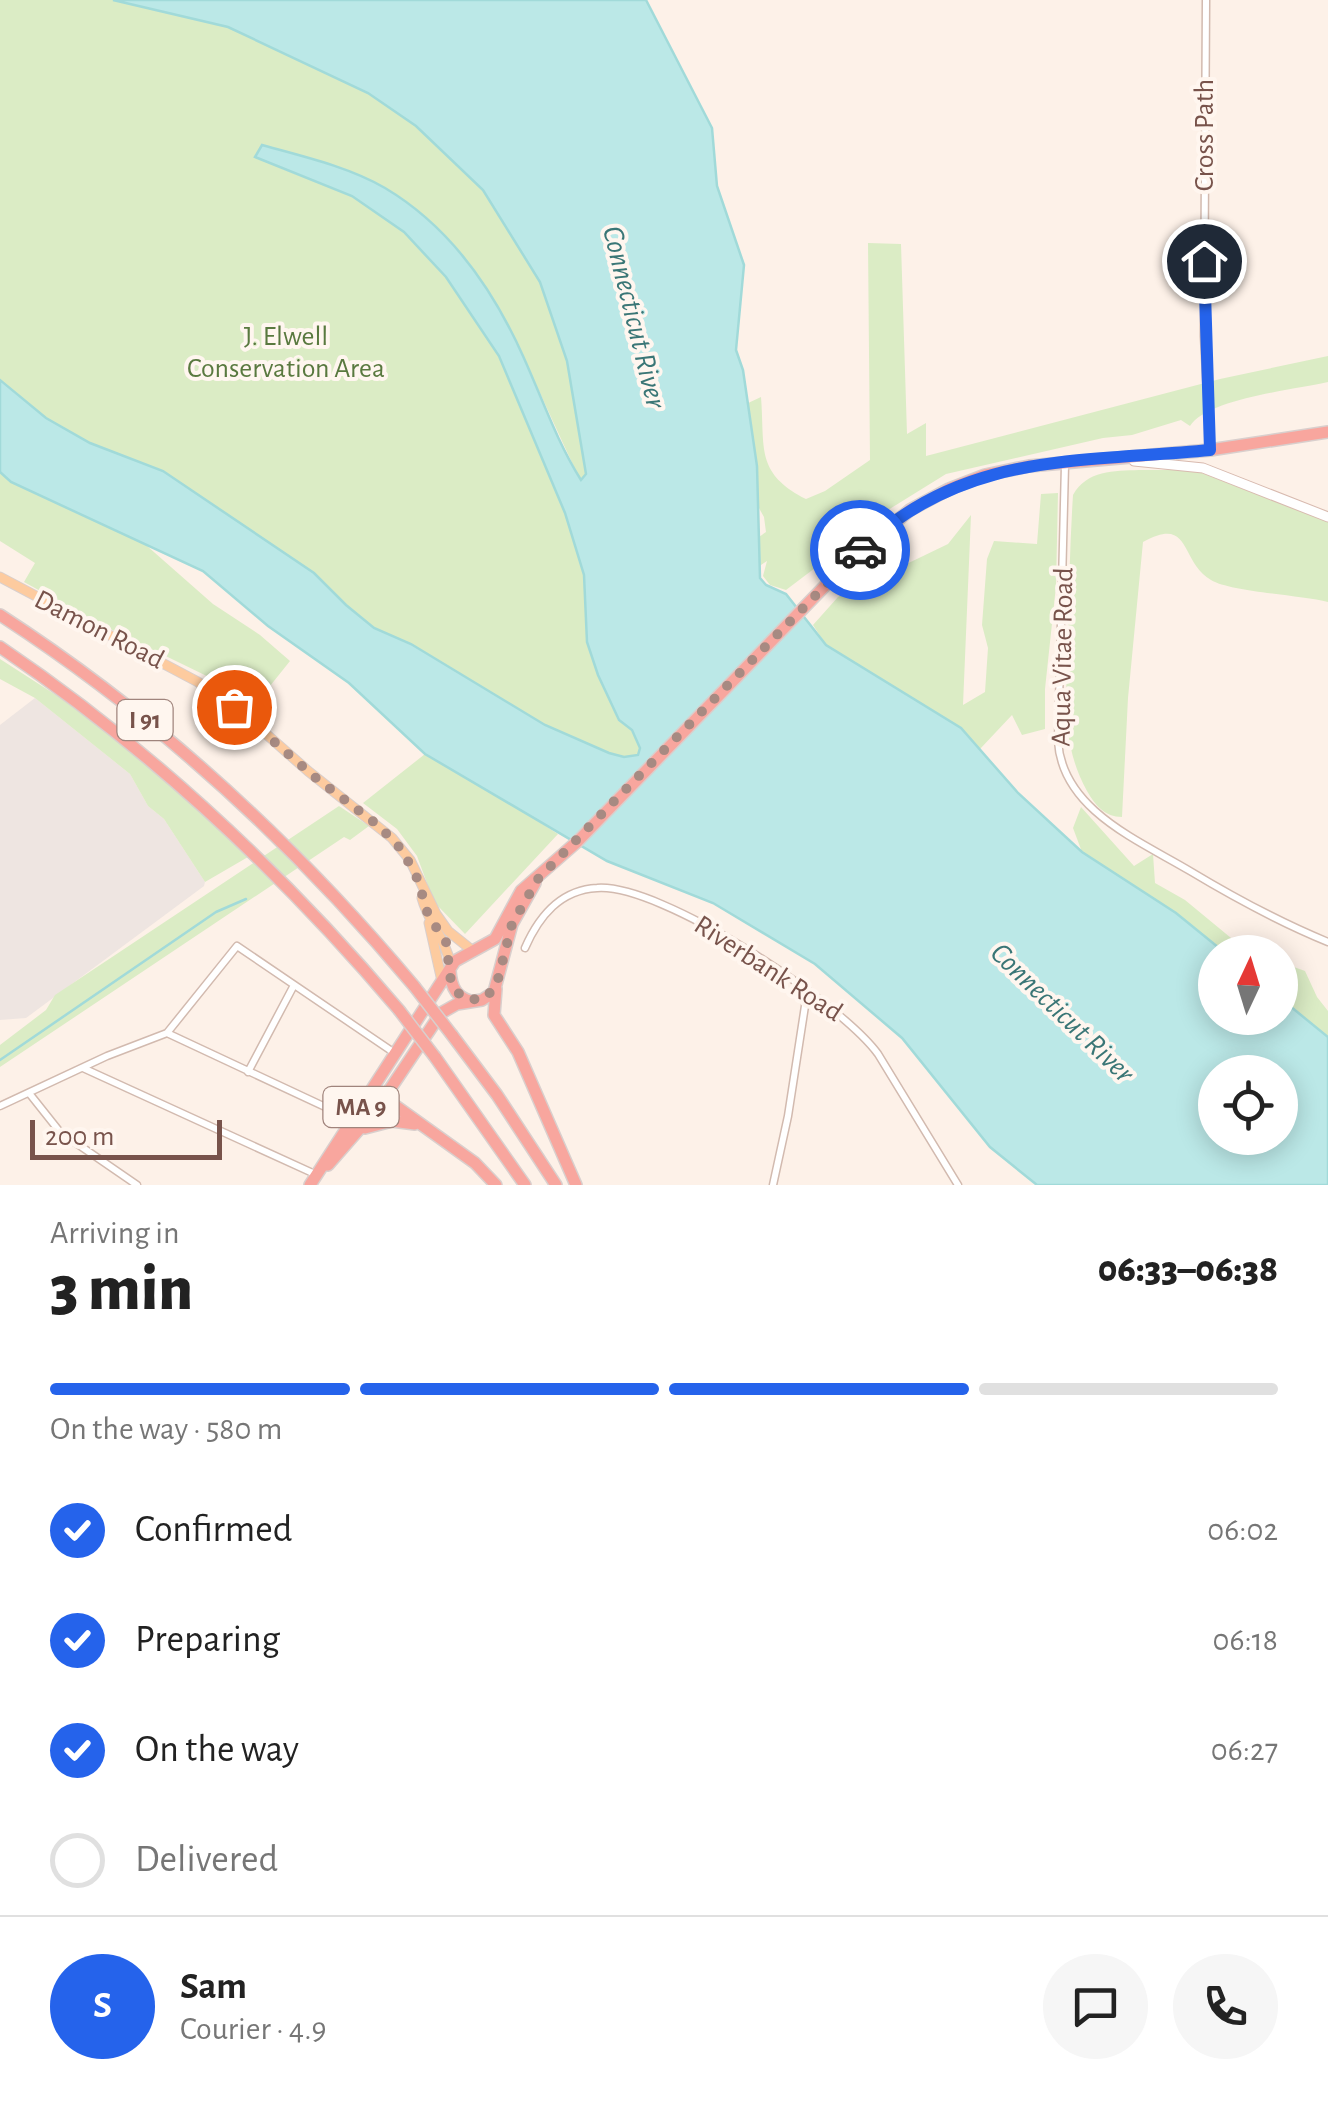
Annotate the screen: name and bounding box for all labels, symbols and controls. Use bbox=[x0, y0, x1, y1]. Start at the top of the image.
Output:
street label: Cross Path bbox=[1191, 79, 1219, 191]
pin bbox=[1162, 219, 1247, 304]
water label: Connecticut River bbox=[597, 223, 671, 412]
icon: home bbox=[1177, 234, 1232, 289]
park label: J. Elwell Conservation Area bbox=[187, 323, 385, 383]
courier bbox=[810, 500, 910, 600]
icon: car bbox=[833, 523, 888, 578]
street label: Aqua Vitae Road bbox=[1047, 567, 1079, 747]
street label: Damon Road bbox=[30, 585, 168, 675]
pin bbox=[192, 665, 277, 750]
icon: bag bbox=[207, 680, 262, 735]
road number: I 91 bbox=[118, 700, 172, 740]
street label: Riverbank Road bbox=[689, 911, 847, 1027]
north arrow bbox=[1198, 935, 1298, 1035]
map controls bbox=[1198, 935, 1298, 1155]
water label: Connecticut River bbox=[985, 937, 1140, 1089]
button: locate bbox=[1198, 1055, 1298, 1155]
road number: MA 9 bbox=[324, 1087, 398, 1127]
scale bar bbox=[30, 1115, 222, 1160]
text: 200 m bbox=[45, 1123, 114, 1151]
text: Arriving in bbox=[50, 1217, 179, 1249]
text: 06:33–06:38 bbox=[1098, 1251, 1278, 1289]
text: 3 min bbox=[50, 1257, 193, 1322]
text: On the way · 580 m bbox=[50, 1413, 282, 1445]
icon: check bbox=[50, 1503, 105, 1558]
text: Confirmed bbox=[135, 1511, 292, 1549]
text: 06:02 bbox=[1207, 1514, 1278, 1546]
icon: check bbox=[50, 1613, 105, 1668]
text: Preparing bbox=[135, 1621, 280, 1659]
text: 06:18 bbox=[1213, 1624, 1278, 1656]
icon: check bbox=[50, 1723, 105, 1778]
text: On the way bbox=[135, 1731, 299, 1769]
text: 06:27 bbox=[1211, 1734, 1278, 1766]
text: Delivered bbox=[135, 1841, 278, 1879]
button: chat bbox=[1043, 1954, 1148, 2059]
button: phone bbox=[1173, 1954, 1278, 2059]
text: Sam bbox=[180, 1968, 247, 2006]
text: S bbox=[93, 1987, 112, 2025]
text: Courier · 4.9 bbox=[180, 2013, 327, 2045]

